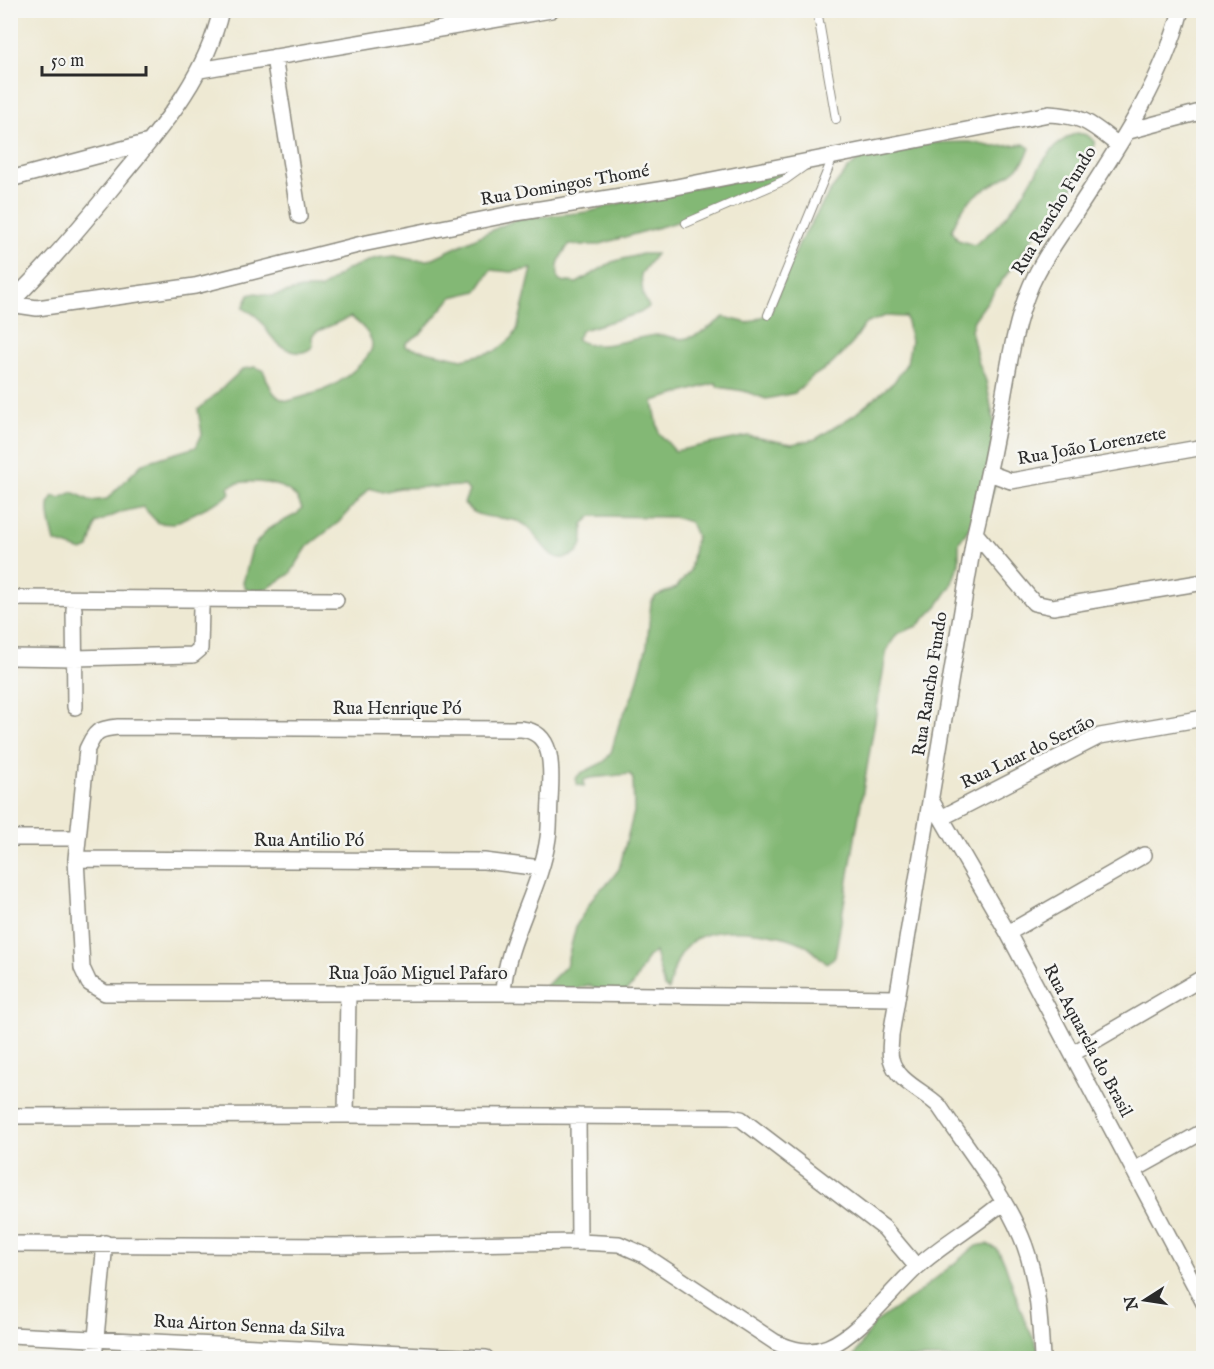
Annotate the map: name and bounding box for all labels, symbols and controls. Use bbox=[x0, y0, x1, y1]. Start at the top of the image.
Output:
scale bar bbox=[42, 39, 146, 77]
text: 50 m bbox=[51, 50, 84, 73]
street label: Rua Rancho Fundo bbox=[1008, 142, 1103, 280]
street label: Rua Domingos Thomé bbox=[479, 160, 651, 212]
street label: Rua João Lorenzete bbox=[1016, 423, 1168, 471]
street label: Rua Rancho Fundo bbox=[908, 610, 954, 758]
street label: Rua Henrique Pó bbox=[332, 698, 462, 721]
street label: Rua Luar do Sertão bbox=[957, 711, 1099, 795]
street label: Rua Antilio Pó bbox=[254, 830, 364, 853]
street label: Rua Aquarela do Brasil bbox=[1037, 961, 1137, 1121]
street label: Rua João Miguel Pafaro bbox=[328, 963, 508, 986]
north arrow bbox=[1115, 1270, 1175, 1330]
text: N bbox=[1121, 1294, 1144, 1313]
street label: Rua Airton Senna da Silva bbox=[153, 1311, 346, 1344]

